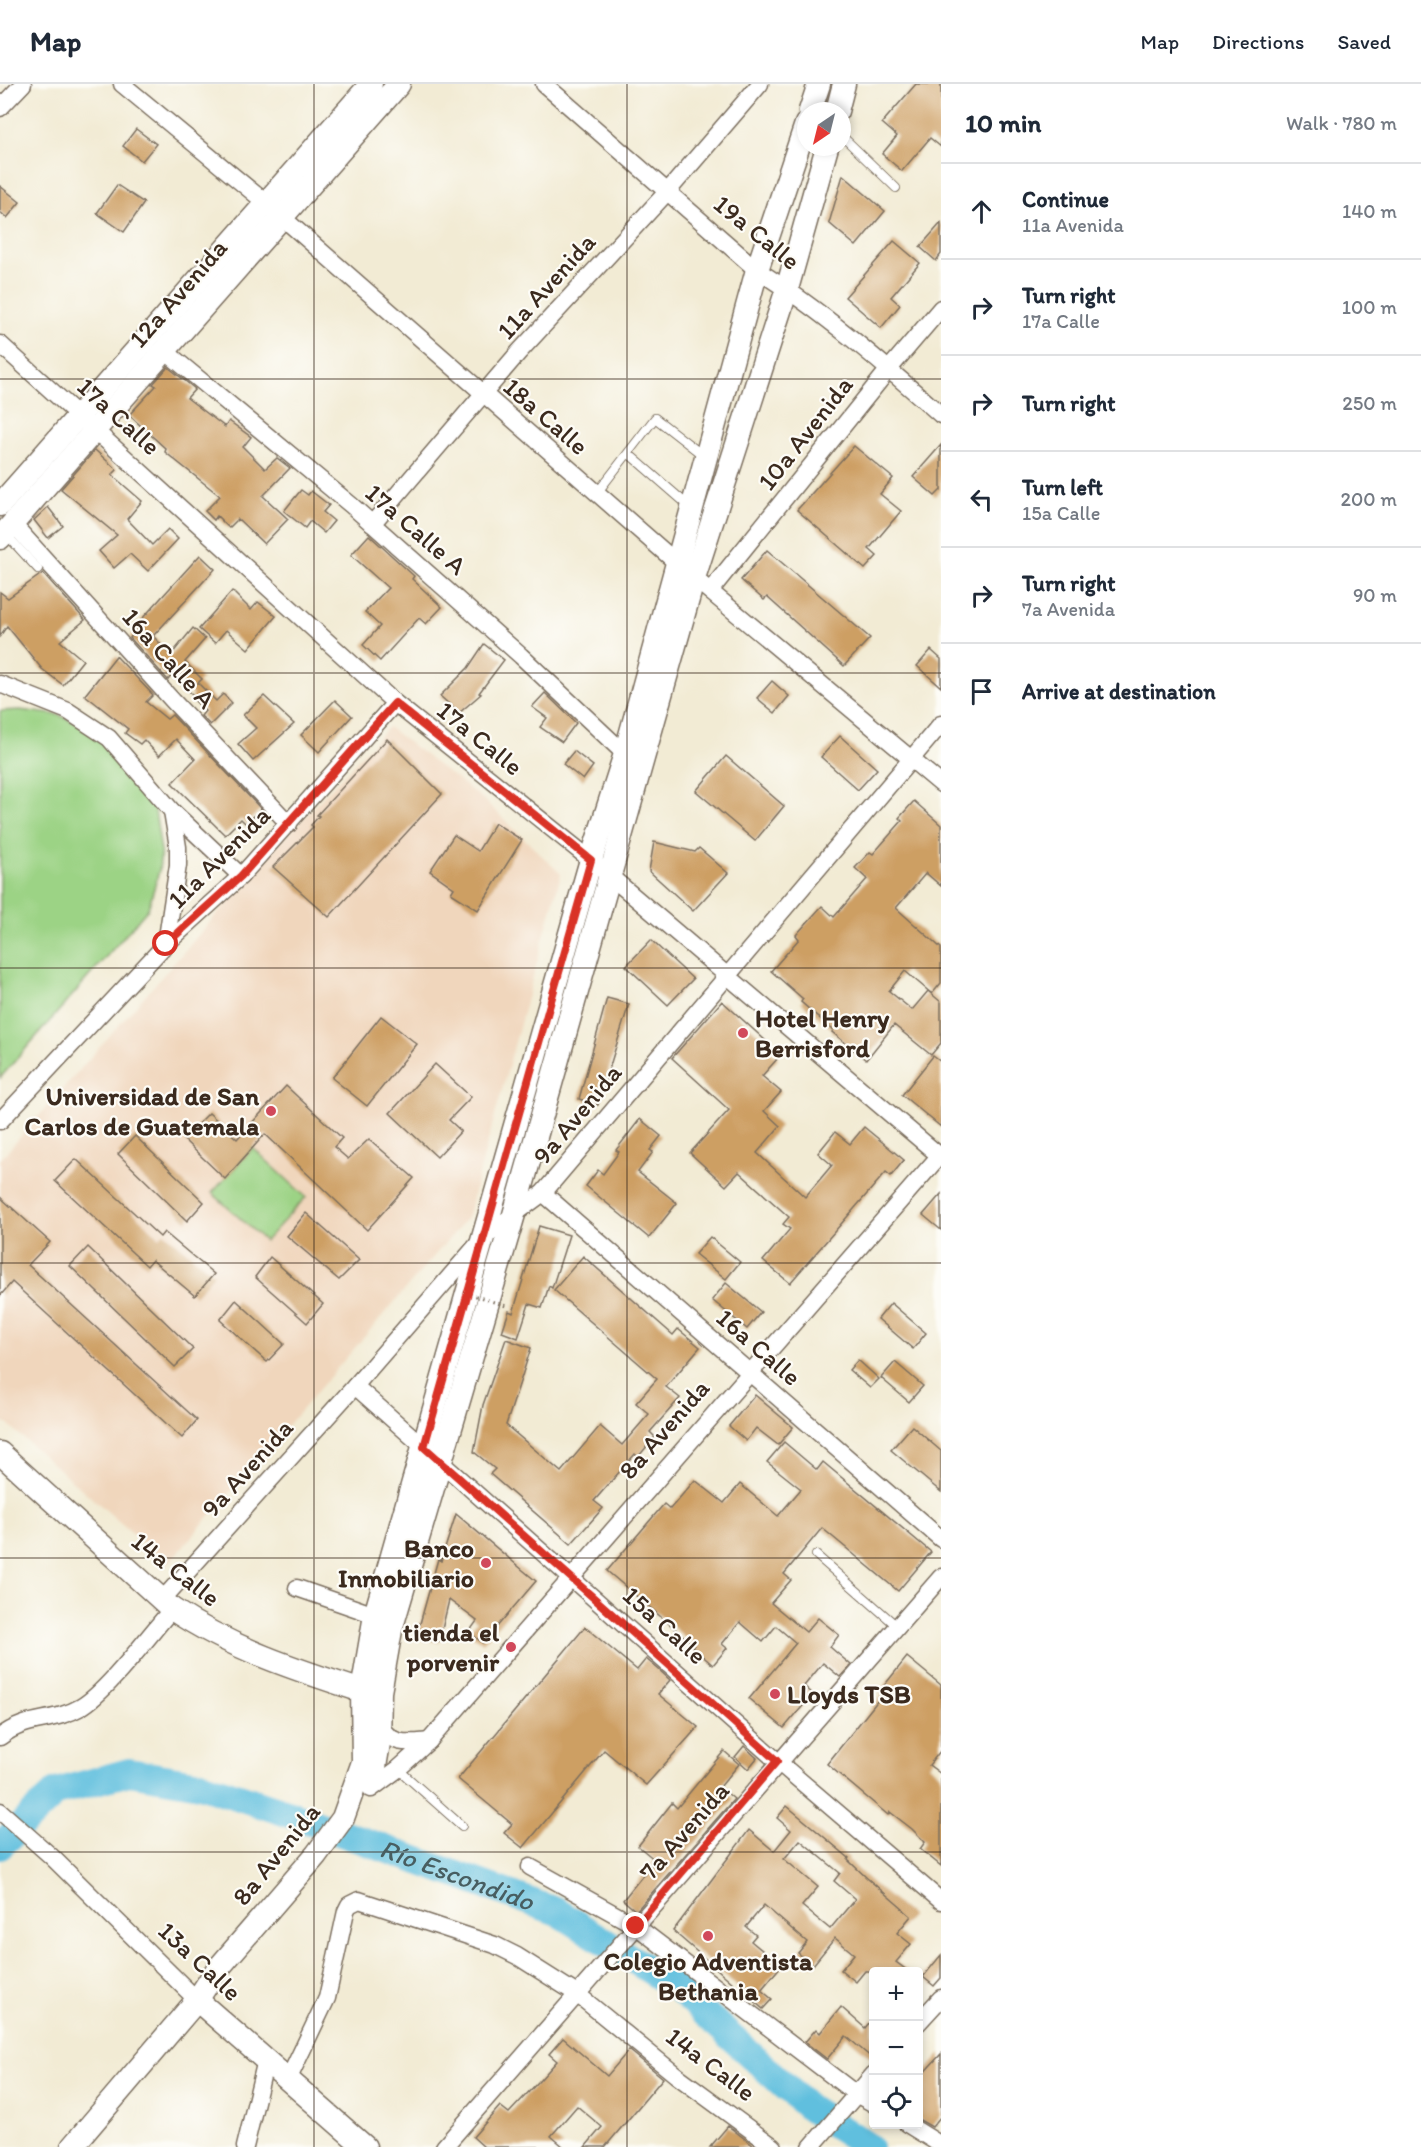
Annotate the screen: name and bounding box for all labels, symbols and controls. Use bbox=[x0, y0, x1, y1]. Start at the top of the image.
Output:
text: Map bbox=[30, 24, 81, 58]
text: Map bbox=[1141, 29, 1179, 54]
text: Directions bbox=[1212, 29, 1304, 54]
text: Saved bbox=[1337, 29, 1391, 54]
north arrow bbox=[797, 102, 851, 156]
text: 10 min bbox=[965, 107, 1041, 139]
text: Walk · 780 m bbox=[1286, 111, 1397, 135]
text: Continue bbox=[1022, 186, 1109, 213]
street label: 19a Calle bbox=[707, 188, 807, 276]
icon: ahead bbox=[965, 195, 998, 228]
text: 140 m bbox=[1342, 199, 1397, 223]
text: 11a Avenida bbox=[1022, 213, 1124, 237]
street label: 11a Avenida bbox=[490, 226, 602, 346]
street label: 12a Avenida bbox=[122, 232, 234, 354]
text: Turn right bbox=[1022, 282, 1116, 309]
icon: right bbox=[965, 291, 998, 324]
text: 100 m bbox=[1342, 295, 1397, 319]
text: 17a Calle bbox=[1022, 309, 1100, 333]
street label: 10a Avenida bbox=[750, 369, 860, 497]
street label: 17a Calle bbox=[71, 370, 167, 462]
street label: 18a Calle bbox=[497, 370, 595, 462]
icon: right bbox=[965, 387, 998, 420]
text: Turn right bbox=[1022, 390, 1116, 417]
text: 250 m bbox=[1342, 391, 1397, 415]
text: Turn left bbox=[1022, 474, 1103, 501]
street label: 17a Calle A bbox=[359, 476, 473, 582]
icon: left bbox=[965, 483, 998, 516]
text: 200 m bbox=[1341, 487, 1397, 511]
text: 15a Calle bbox=[1022, 501, 1100, 525]
text: Turn right bbox=[1022, 570, 1116, 597]
icon: right bbox=[965, 579, 998, 612]
text: 90 m bbox=[1353, 583, 1397, 607]
text: 7a Avenida bbox=[1022, 597, 1115, 621]
street label: 16a Calle A bbox=[115, 601, 223, 715]
icon: arrive bbox=[965, 675, 998, 708]
text: Arrive at destination bbox=[1022, 678, 1216, 705]
street label: 17a Calle bbox=[431, 694, 529, 782]
street label: 11a Avenida bbox=[161, 799, 277, 915]
route start bbox=[152, 930, 178, 956]
place label: Hotel Henry Berrisford bbox=[755, 1002, 890, 1064]
marker: Hotel Henry Berrisford bbox=[736, 1026, 750, 1040]
street label: 9a Avenida bbox=[526, 1057, 629, 1171]
place label: Universidad de San Carlos de Guatemala bbox=[25, 1080, 259, 1142]
marker: Universidad de San Carlos de Guatemala bbox=[264, 1104, 278, 1118]
street label: 16a Calle bbox=[710, 1301, 808, 1393]
street label: 8a Avenida bbox=[612, 1372, 717, 1486]
street label: 9a Avenida bbox=[194, 1412, 300, 1524]
street label: 14a Calle bbox=[125, 1524, 227, 1614]
place label: Banco Inmobiliario bbox=[338, 1532, 474, 1594]
marker: Banco Inmobiliario bbox=[479, 1556, 493, 1570]
street label: 15a Calle bbox=[616, 1579, 714, 1671]
place label: tienda el porvenir bbox=[403, 1616, 500, 1678]
marker: tienda el porvenir bbox=[504, 1640, 518, 1654]
place label: Lloyds TSB bbox=[787, 1678, 911, 1710]
marker: Lloyds TSB bbox=[768, 1687, 782, 1701]
street label: 7a Avenida bbox=[632, 1774, 736, 1887]
street label: 8a Avenida bbox=[225, 1796, 327, 1912]
water label: Río Escondido bbox=[376, 1831, 540, 1918]
route end bbox=[622, 1912, 648, 1938]
street label: 13a Calle bbox=[152, 1914, 248, 2008]
marker: Colegio Adventista Bethania bbox=[701, 1929, 715, 1943]
place label: Colegio Adventista Bethania bbox=[604, 1945, 813, 2007]
map controls bbox=[869, 1967, 923, 2129]
button: + bbox=[869, 1967, 923, 2021]
street label: 14a Calle bbox=[660, 2020, 762, 2108]
button: − bbox=[869, 2021, 923, 2075]
button: locate bbox=[869, 2075, 923, 2129]

